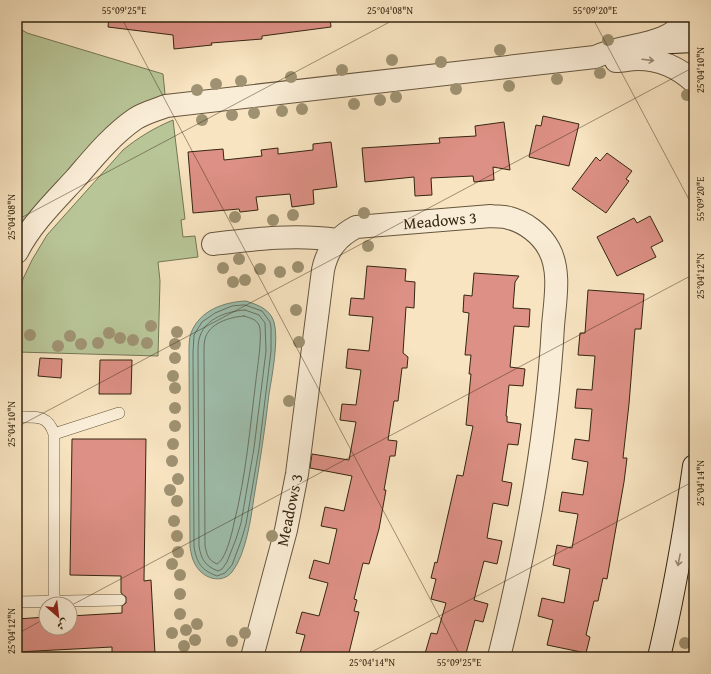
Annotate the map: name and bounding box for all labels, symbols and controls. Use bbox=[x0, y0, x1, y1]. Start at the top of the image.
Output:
text: 55°09'25"E bbox=[102, 3, 146, 18]
text: 25°04'08"N bbox=[367, 3, 413, 18]
text: 55°09'20"E bbox=[573, 3, 617, 18]
text: 25°04'10"N bbox=[693, 47, 708, 93]
one-way arrow bbox=[641, 56, 654, 64]
text: 55°09'20"E bbox=[693, 177, 708, 221]
text: 25°04'08"N bbox=[4, 194, 19, 240]
street label: Meadows 3 bbox=[402, 205, 478, 235]
text: 25°04'12"N bbox=[693, 253, 708, 299]
text: 25°04'10"N bbox=[4, 401, 19, 447]
text: 25°04'14"N bbox=[693, 460, 708, 506]
street label: Meadows 3 bbox=[270, 472, 308, 548]
one-way arrow bbox=[675, 553, 683, 566]
north arrow bbox=[38, 596, 78, 636]
text: 25°04'12"N bbox=[4, 608, 19, 654]
text: ش bbox=[54, 615, 71, 634]
text: 25°04'14"N bbox=[349, 655, 395, 670]
text: 55°09'25"E bbox=[437, 655, 481, 670]

